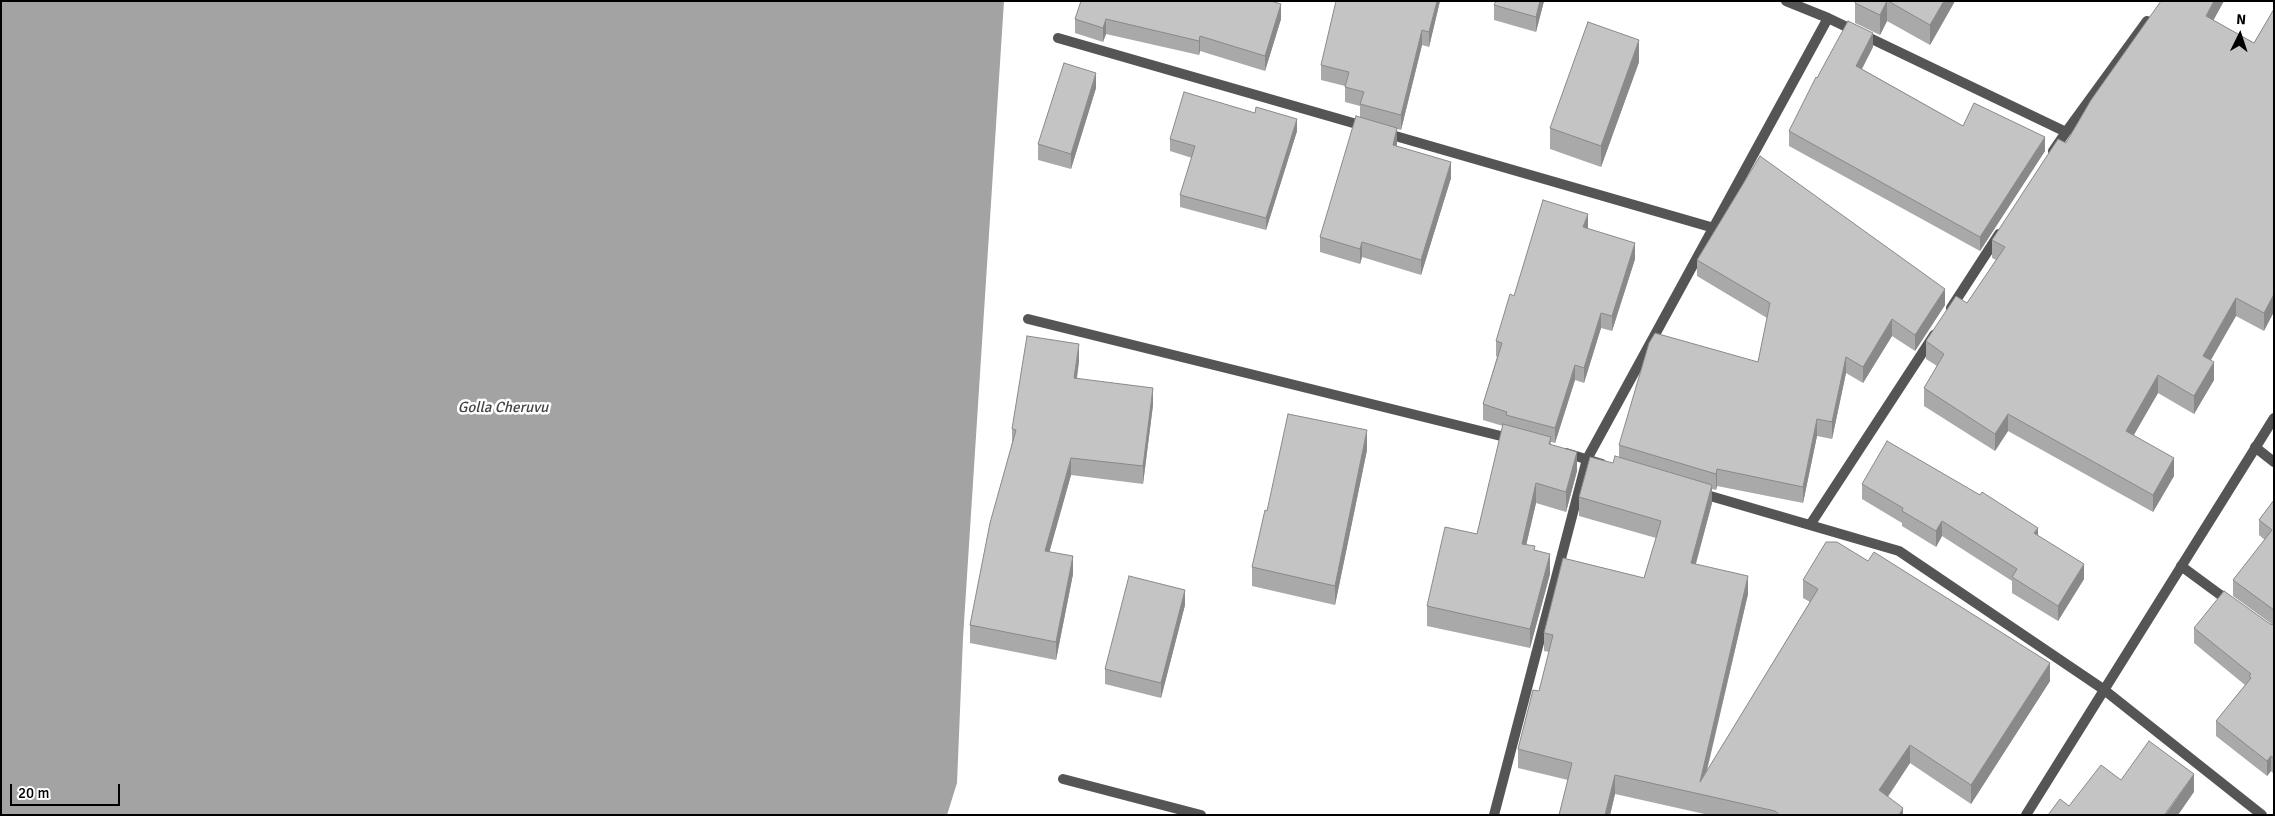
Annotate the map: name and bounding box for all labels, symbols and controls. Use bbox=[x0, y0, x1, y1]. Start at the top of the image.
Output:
north arrow bbox=[2215, 10, 2265, 60]
text: N bbox=[2236, 11, 2247, 28]
water label: Golla Cheruvu bbox=[458, 399, 548, 417]
scale bar bbox=[12, 774, 122, 806]
text: 20 m bbox=[18, 784, 49, 802]

